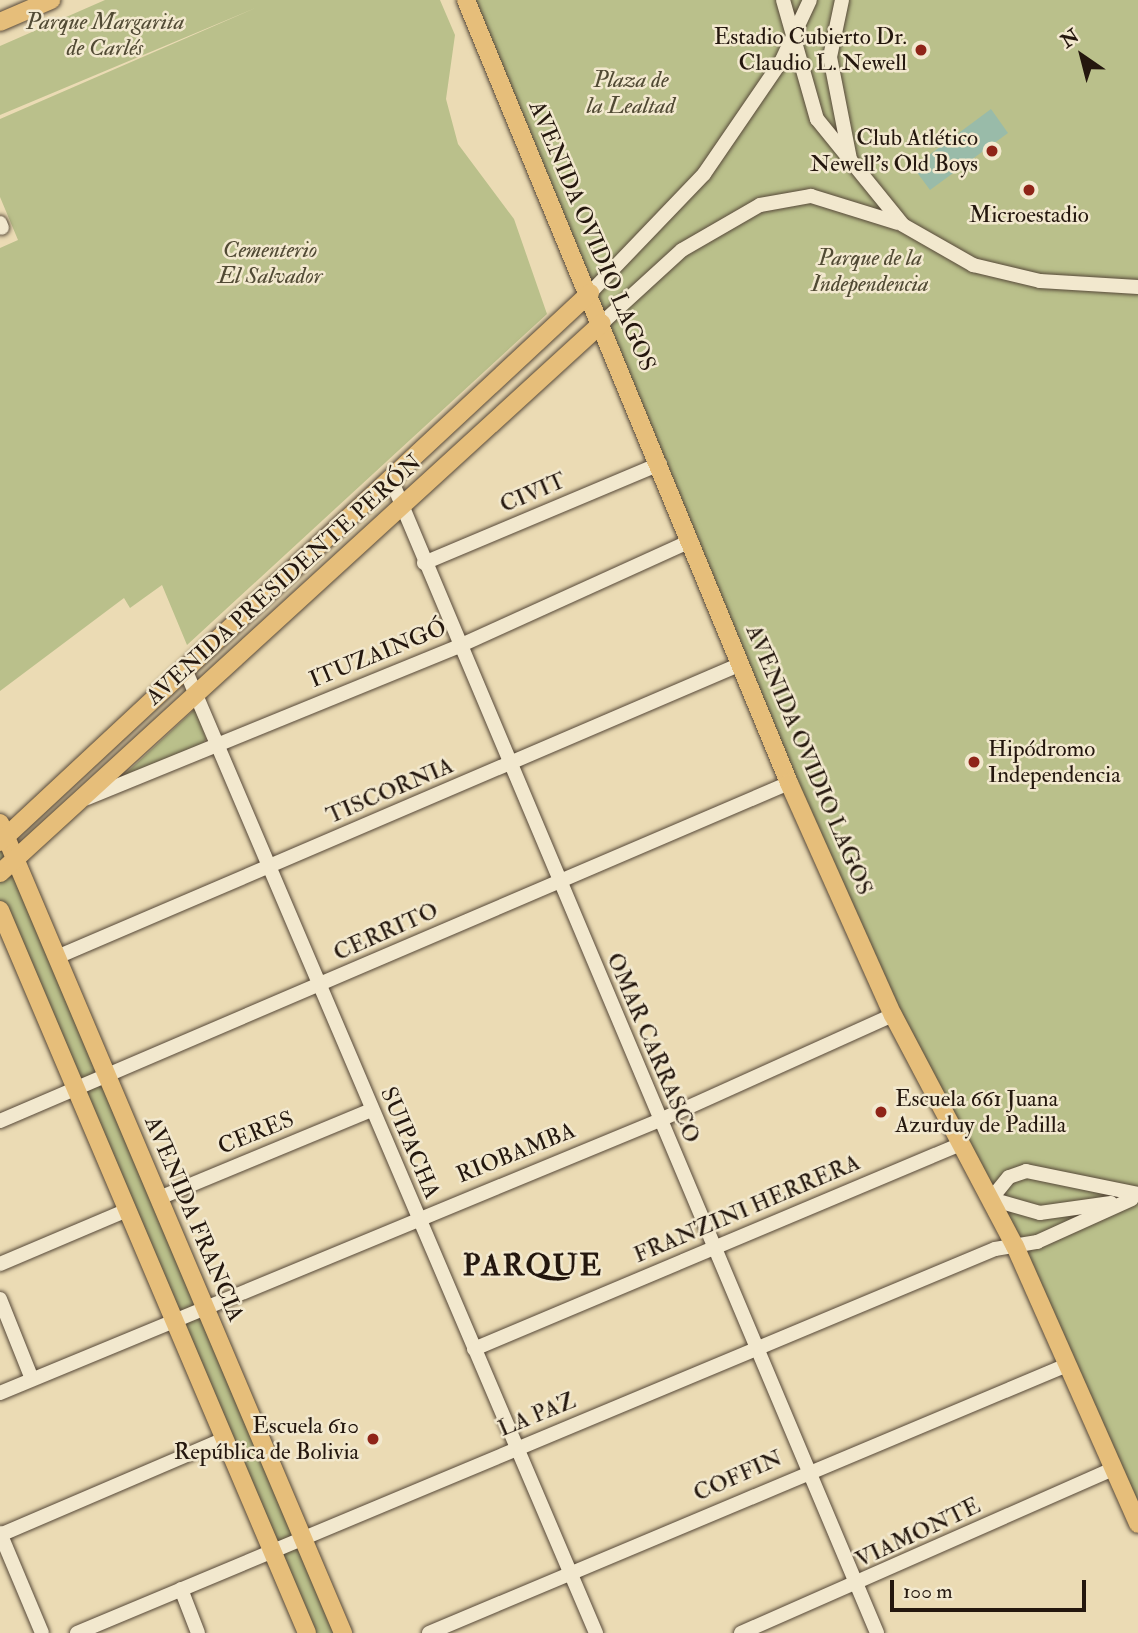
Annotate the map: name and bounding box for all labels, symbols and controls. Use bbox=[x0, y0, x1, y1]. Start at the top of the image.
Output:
park label: Parque Margarita de Carlés bbox=[26, 8, 184, 62]
north arrow bbox=[1047, 21, 1117, 91]
place label: Estadio Cubierto Dr. Claudio L. Newell bbox=[714, 23, 907, 77]
text: N bbox=[1056, 24, 1084, 54]
marker: Estadio Cubierto Dr. Claudio L. Newell bbox=[913, 42, 929, 58]
park label: Plaza de la Lealtad bbox=[587, 66, 675, 120]
street label: AVENIDA OVIDIO LAGOS bbox=[523, 97, 661, 375]
place label: Club Atlético Newell's Old Boys bbox=[810, 124, 978, 178]
marker: Club Atlético Newell's Old Boys bbox=[984, 143, 1000, 159]
marker: Microestadio bbox=[1021, 182, 1037, 198]
place label: Microestadio bbox=[969, 201, 1089, 229]
park label: Cementerio El Salvador bbox=[218, 236, 322, 290]
park label: Parque de la Independencia bbox=[811, 244, 929, 298]
street label: AVENIDA PRESIDENTE PERÓN bbox=[140, 449, 428, 711]
street label: CIVIT bbox=[496, 467, 570, 519]
street label: ITUZAINGÓ bbox=[306, 614, 450, 694]
street label: AVENIDA OVIDIO LAGOS bbox=[740, 621, 878, 899]
place label: Hipódromo Independencia bbox=[988, 735, 1121, 789]
street label: TISCORNIA bbox=[322, 752, 458, 830]
marker: Hipódromo Independencia bbox=[966, 754, 982, 770]
street label: CERRITO bbox=[329, 897, 443, 967]
street label: OMAR CARRASCO bbox=[600, 949, 706, 1147]
street label: SUIPACHA bbox=[374, 1083, 446, 1203]
place label: Escuela 661 Juana Azurduy de Padilla bbox=[895, 1085, 1066, 1139]
marker: Escuela 661 Juana Azurduy de Padilla bbox=[873, 1104, 889, 1120]
street label: CERES bbox=[214, 1105, 298, 1161]
street label: AVENIDA FRANCIA bbox=[138, 1112, 250, 1326]
street label: RIOBAMBA bbox=[453, 1117, 579, 1189]
street label: FRANZINI HERRERA bbox=[630, 1149, 864, 1269]
district label: PARQUE bbox=[464, 1248, 602, 1284]
street label: LA PAZ bbox=[494, 1387, 580, 1443]
place label: Escuela 610 República de Bolivia bbox=[174, 1412, 359, 1466]
marker: Escuela 610 República de Bolivia bbox=[365, 1431, 381, 1447]
street label: COFFIN bbox=[689, 1444, 787, 1508]
street label: VIAMONTE bbox=[851, 1492, 985, 1574]
scale bar bbox=[893, 1566, 1089, 1610]
text: 100 m bbox=[903, 1578, 953, 1605]

